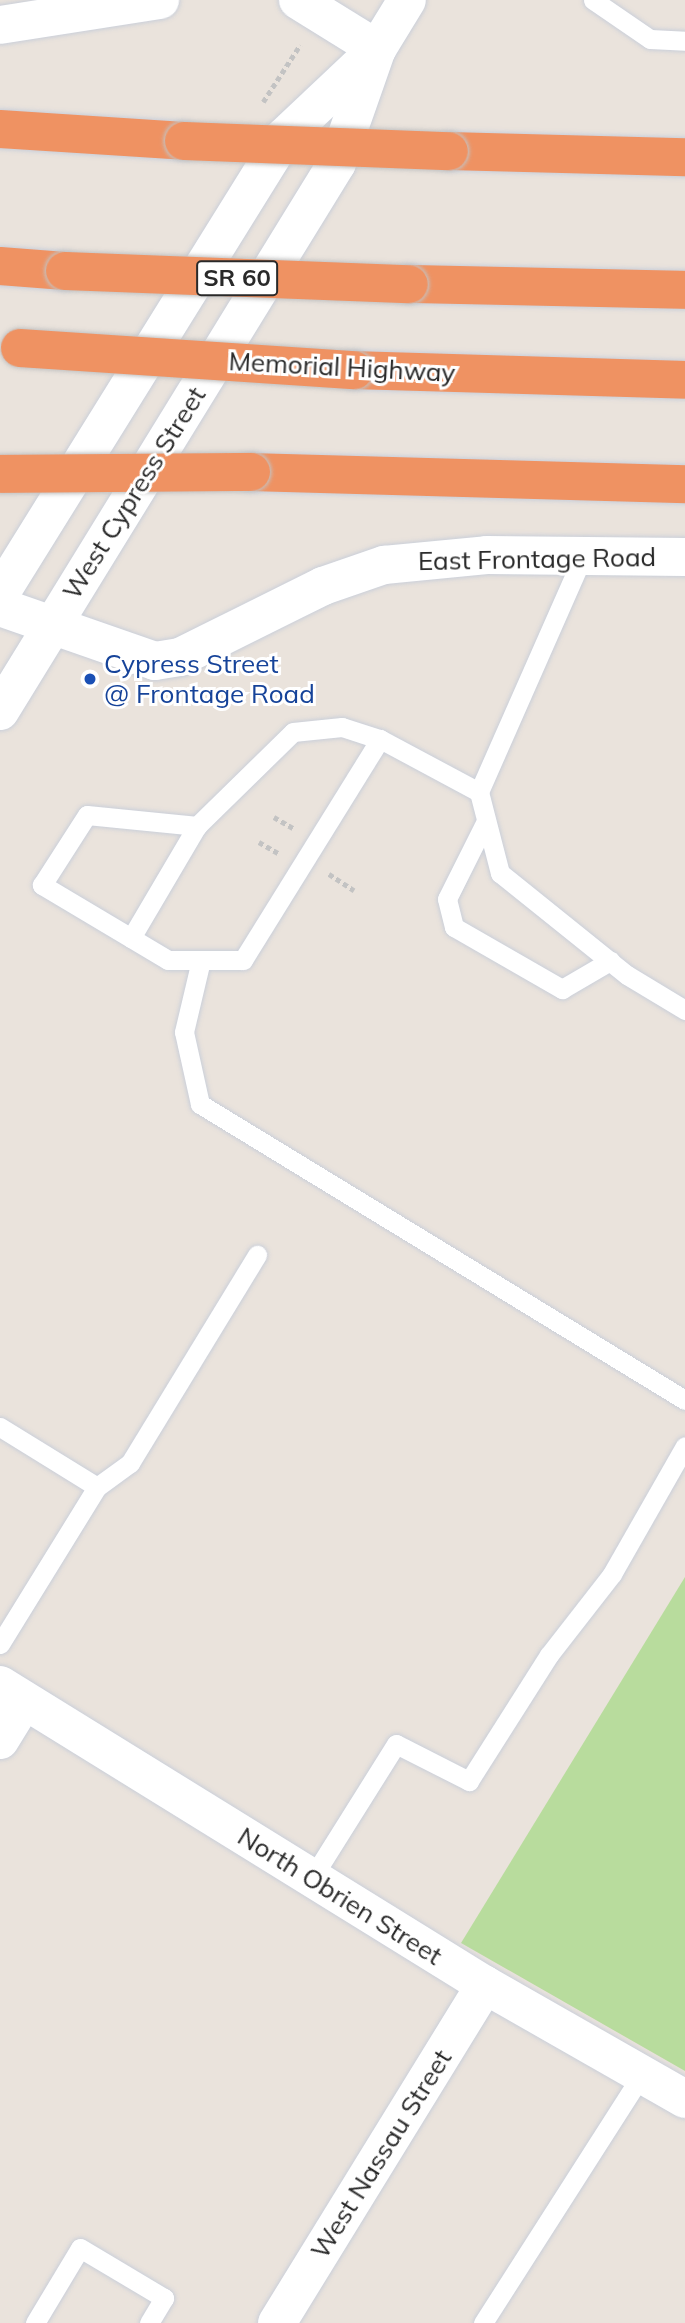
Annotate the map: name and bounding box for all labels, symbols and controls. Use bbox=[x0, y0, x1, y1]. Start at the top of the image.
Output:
road number: SR 60 bbox=[195, 258, 279, 298]
street label: Memorial Highway bbox=[228, 345, 456, 389]
street label: West Cypress Street bbox=[56, 381, 212, 605]
street label: East Frontage Road bbox=[418, 541, 656, 577]
place label: Cypress Street @ Frontage Road bbox=[104, 648, 315, 710]
marker: Cypress Street @ Frontage Road bbox=[82, 671, 98, 687]
street label: North Obrien Street bbox=[232, 1821, 448, 1971]
street label: West Nassau Street bbox=[304, 2044, 458, 2264]

